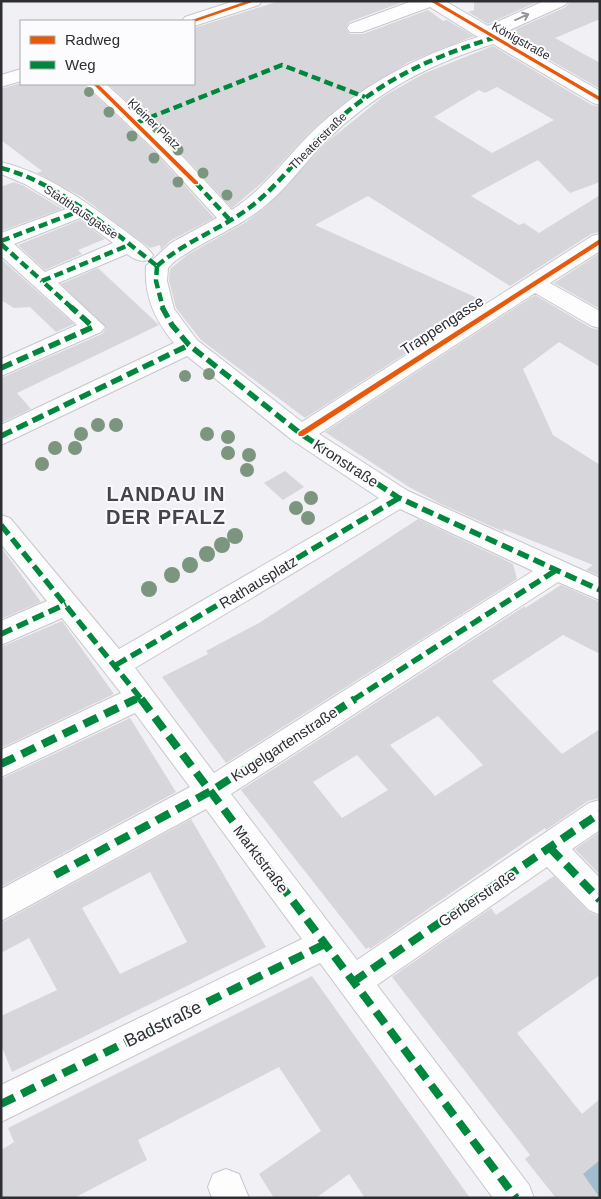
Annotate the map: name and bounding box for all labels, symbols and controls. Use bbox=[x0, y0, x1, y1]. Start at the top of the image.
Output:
one-way arrow bbox=[514, 12, 529, 22]
street label: Königstraße bbox=[489, 19, 553, 63]
legend bbox=[20, 20, 195, 85]
text: Radweg bbox=[65, 31, 120, 48]
text: Weg bbox=[65, 56, 96, 73]
street label: Kleiner Platz bbox=[125, 96, 183, 152]
street label: Theaterstraße bbox=[286, 109, 350, 173]
street label: Stadthausgasse bbox=[41, 182, 121, 242]
street label: Trappengasse bbox=[397, 292, 487, 358]
street label: Kronstraße bbox=[310, 436, 382, 490]
district label: LANDAU IN DER PFALZ bbox=[106, 483, 226, 528]
street label: Rathausplatz bbox=[216, 552, 300, 612]
street label: Kugelgartenstraße bbox=[228, 703, 340, 785]
street label: Marktstraße bbox=[230, 822, 292, 896]
street label: Gerberstraße bbox=[435, 866, 519, 930]
street label: Badstraße bbox=[121, 997, 205, 1051]

